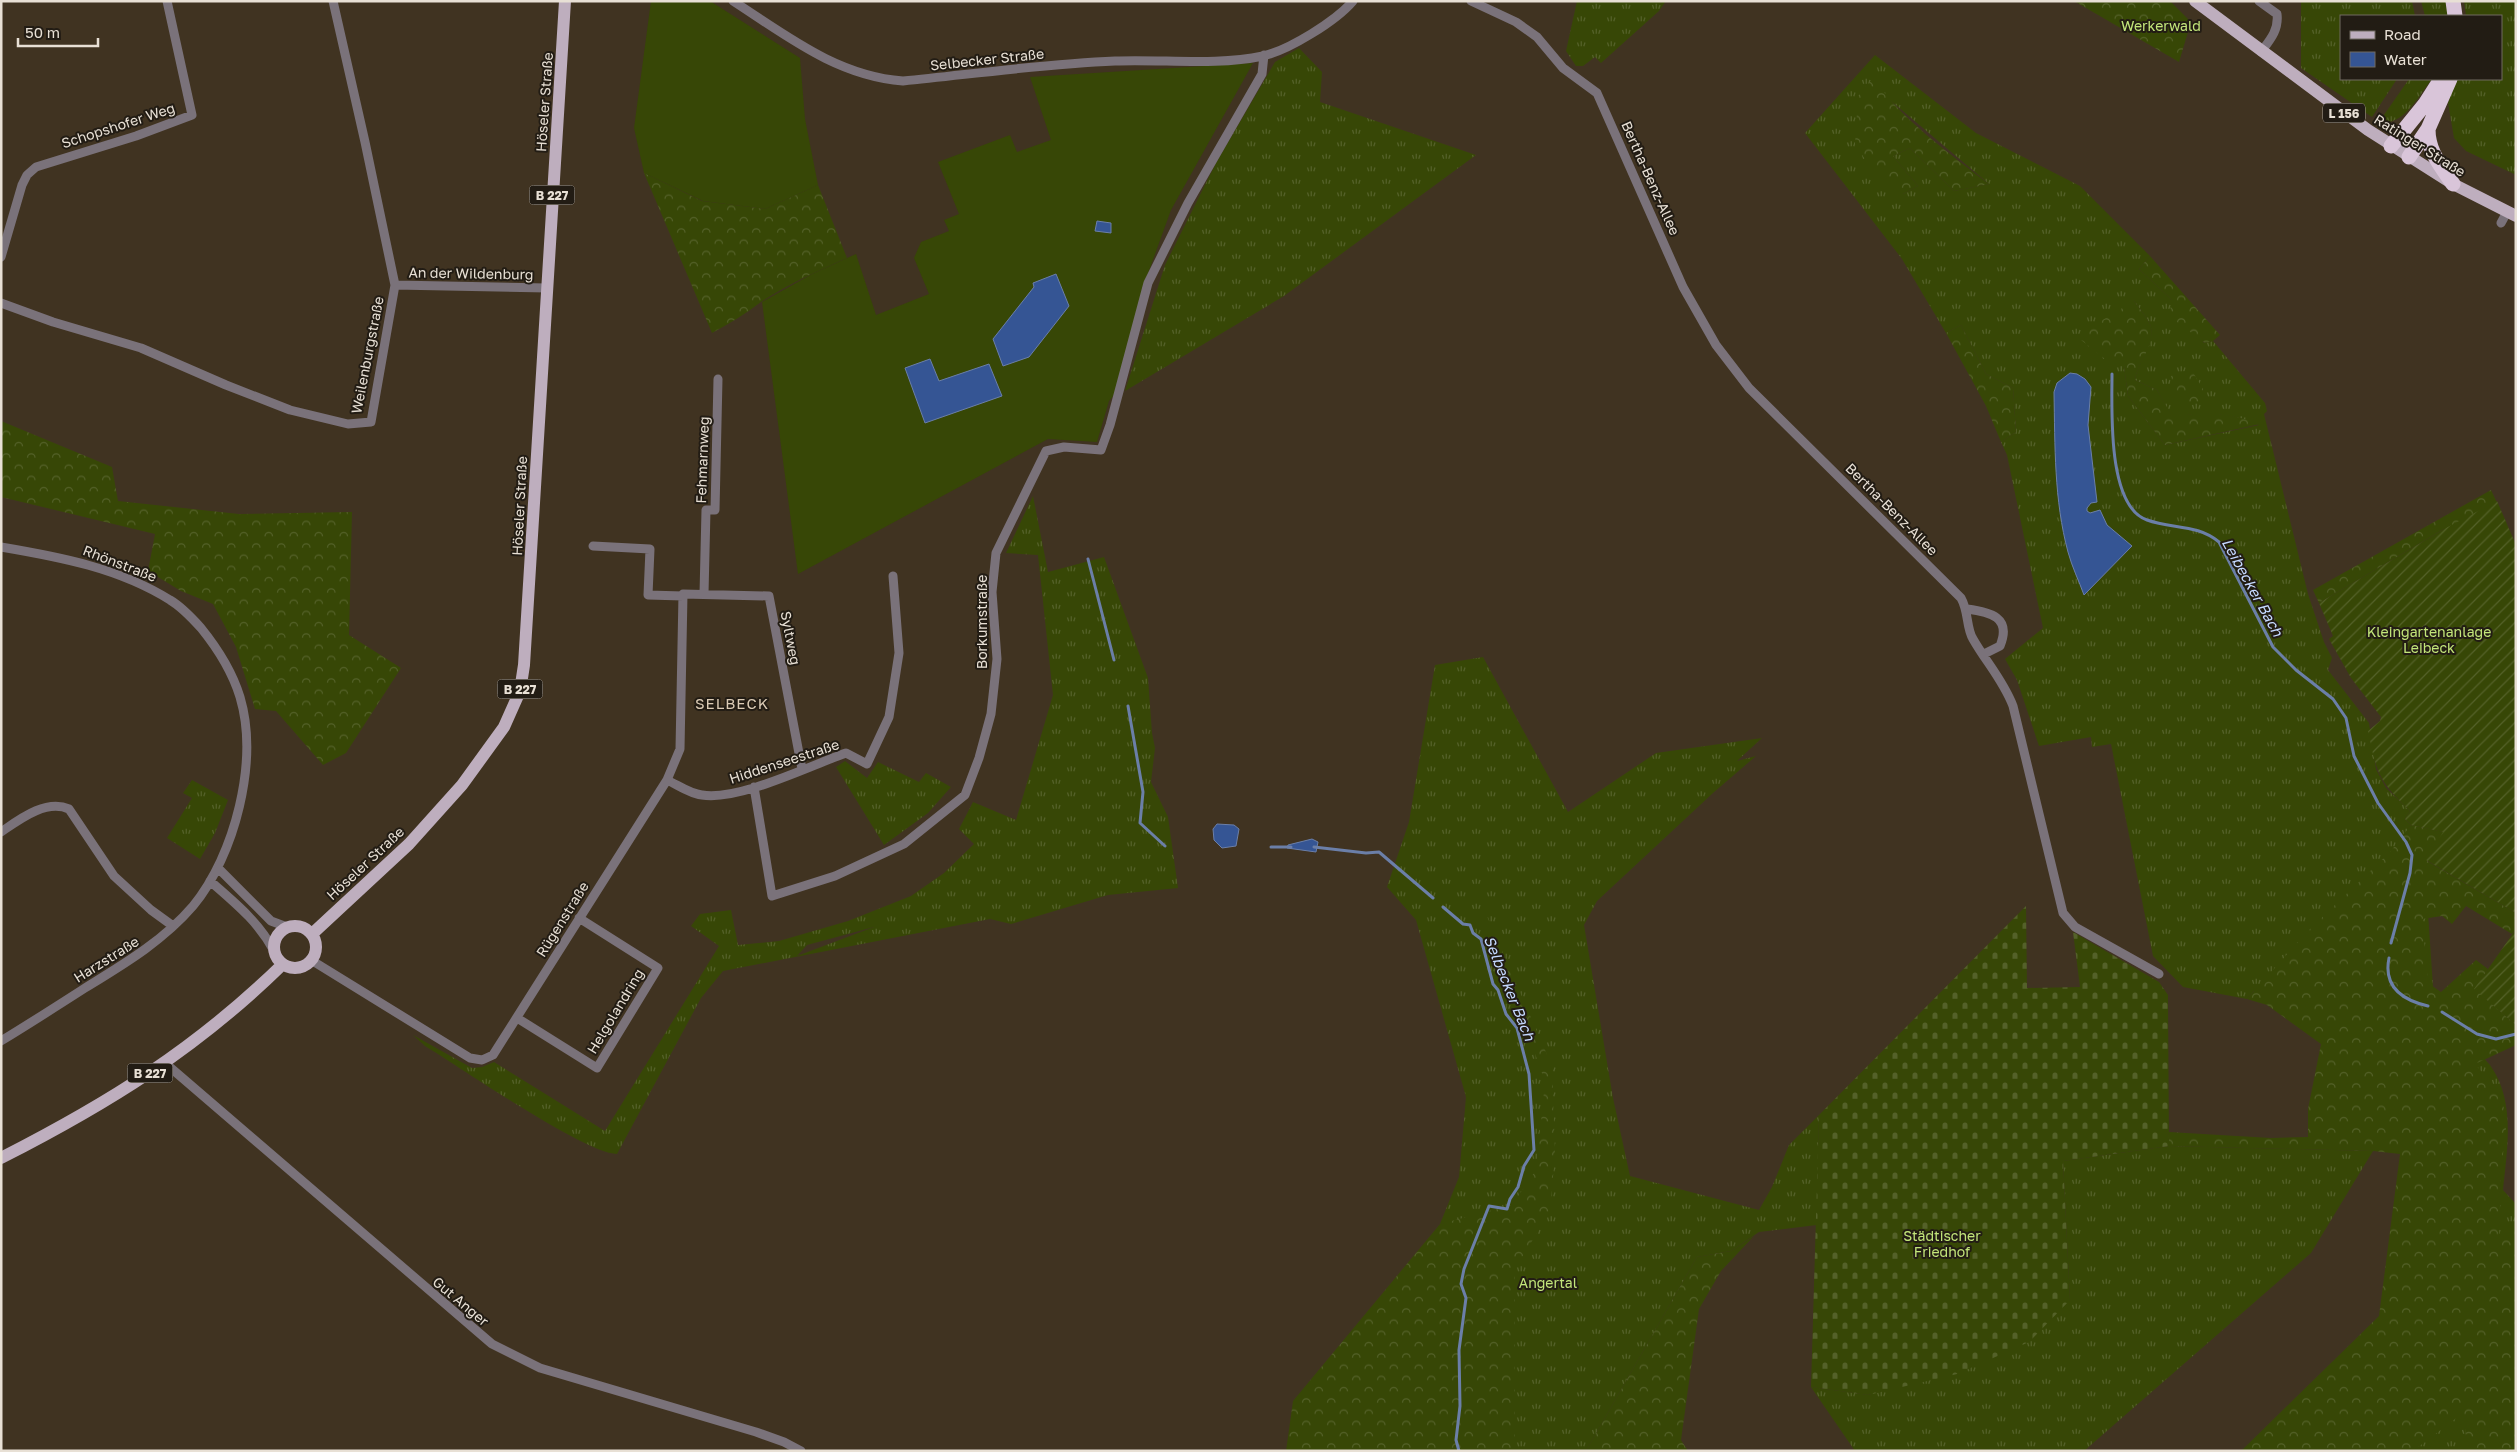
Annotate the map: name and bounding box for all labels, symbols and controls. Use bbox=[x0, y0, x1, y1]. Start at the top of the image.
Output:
scale bar bbox=[18, 15, 98, 47]
legend bbox=[2340, 15, 2502, 80]
park label: Werkerwald bbox=[2121, 17, 2201, 34]
text: 50 m bbox=[25, 23, 60, 41]
text: Road bbox=[2384, 25, 2421, 43]
street label: Selbecker Straße bbox=[929, 45, 1045, 73]
text: Water bbox=[2384, 50, 2427, 68]
street label: Höseler Straße bbox=[532, 52, 556, 152]
street label: Schopshofer Weg bbox=[59, 99, 177, 151]
road number: L 156 bbox=[2323, 104, 2365, 122]
street label: Ratinger Straße bbox=[2371, 110, 2469, 180]
street label: Bertha-Benz-Allee bbox=[1618, 118, 1684, 238]
road number: B 227 bbox=[530, 186, 574, 204]
street label: An der Wildenburg bbox=[408, 263, 534, 283]
street label: Weilenburgstraße bbox=[347, 295, 387, 415]
street label: Fehmarnweg bbox=[692, 416, 712, 504]
street label: Höseler Straße bbox=[508, 456, 530, 556]
street label: Bertha-Benz-Allee bbox=[1842, 459, 1942, 559]
water label: Leibecker Bach bbox=[2219, 535, 2288, 640]
street label: Rhönstraße bbox=[81, 541, 159, 585]
street label: Borkumstraße bbox=[973, 575, 990, 669]
street label: Syltweg bbox=[777, 610, 805, 666]
park label: Kleingartenanlage Leibeck bbox=[2367, 623, 2491, 656]
road number: B 227 bbox=[498, 680, 542, 699]
district label: SELBECK bbox=[695, 694, 769, 712]
street label: Hiddenseestraße bbox=[727, 735, 841, 787]
street label: Höseler Straße bbox=[323, 823, 407, 903]
street label: Rügenstraße bbox=[532, 878, 592, 960]
street label: Harzstraße bbox=[70, 932, 142, 986]
water label: Selbecker Bach bbox=[1481, 933, 1540, 1044]
street label: Helgolandring bbox=[583, 965, 647, 1057]
road number: B 227 bbox=[128, 1064, 172, 1082]
park label: Städtischer Friedhof bbox=[1903, 1227, 1981, 1260]
street label: Gut Anger bbox=[430, 1273, 493, 1330]
park label: Angertal bbox=[1519, 1274, 1577, 1291]

